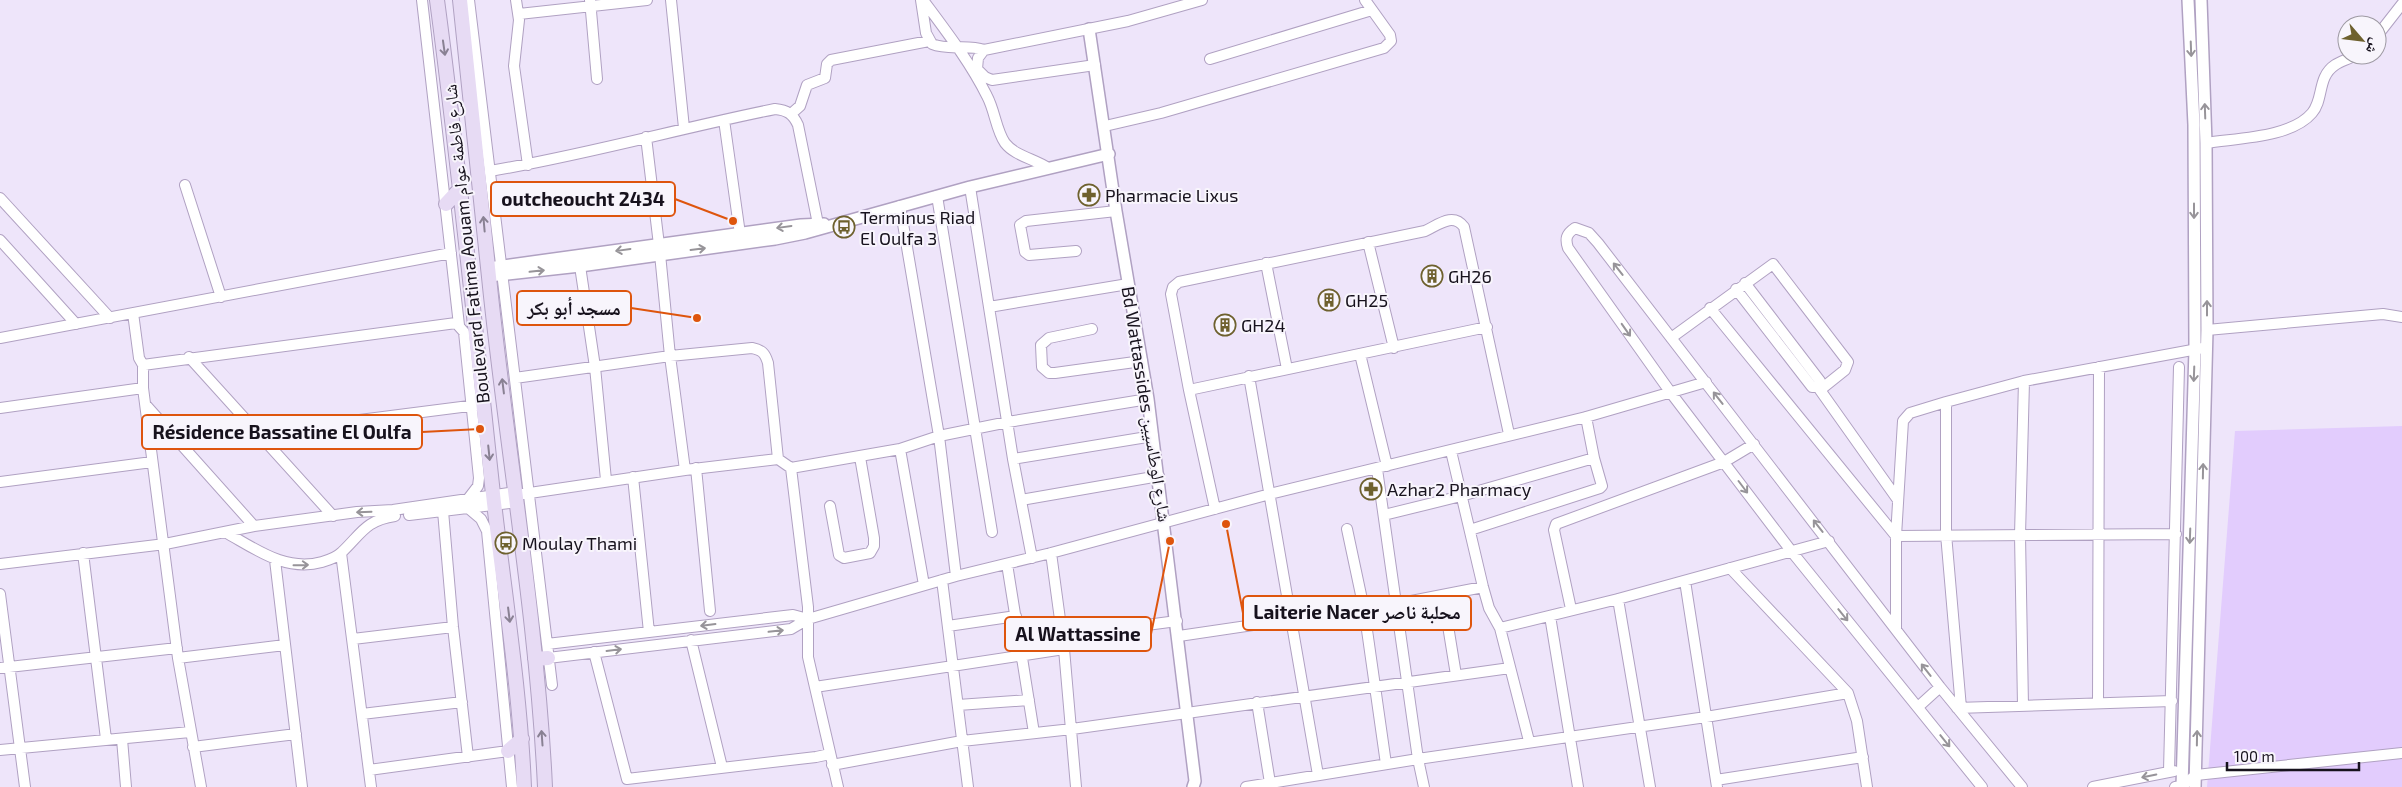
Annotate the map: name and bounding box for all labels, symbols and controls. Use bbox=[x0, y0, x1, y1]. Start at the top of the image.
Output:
north arrow bbox=[2337, 15, 2387, 65]
text: ش bbox=[2362, 35, 2385, 57]
one-way arrow bbox=[439, 40, 449, 56]
one-way arrow bbox=[2186, 40, 2195, 56]
street label: Boulevard Fatima Aouam شارع فاطمة عوام bbox=[438, 83, 496, 405]
one-way arrow bbox=[2201, 103, 2210, 119]
callout: outcheoucht 2434 bbox=[491, 182, 675, 216]
pharmacy icon: Pharmacie Lixus bbox=[1077, 183, 1101, 207]
place label: Pharmacie Lixus bbox=[1105, 184, 1238, 206]
text: outcheoucht 2434 bbox=[501, 187, 665, 210]
one-way arrow bbox=[2189, 202, 2199, 219]
place label: Terminus Riad El Oulfa 3 bbox=[860, 206, 975, 249]
bus stop icon: Terminus Riad El Oulfa 3 bbox=[832, 215, 856, 239]
one-way arrow bbox=[479, 216, 489, 232]
one-way arrow bbox=[777, 222, 793, 232]
one-way arrow bbox=[690, 244, 706, 254]
one-way arrow bbox=[616, 245, 632, 255]
one-way arrow bbox=[1613, 263, 1624, 276]
building icon: GH26 bbox=[1420, 264, 1444, 288]
place label: GH26 bbox=[1448, 265, 1492, 287]
one-way arrow bbox=[529, 266, 545, 276]
street label: Bd Wattassides شارع الوطاسيين bbox=[1117, 285, 1176, 523]
building icon: GH25 bbox=[1317, 288, 1341, 312]
place label: GH25 bbox=[1345, 289, 1388, 311]
callout: مسجد أبو بكر bbox=[517, 291, 631, 325]
text: مسجد أبو بكر bbox=[526, 296, 621, 320]
one-way arrow bbox=[2202, 301, 2212, 317]
building icon: GH24 bbox=[1213, 313, 1237, 337]
place label: GH24 bbox=[1241, 314, 1286, 336]
one-way arrow bbox=[1621, 323, 1631, 337]
one-way arrow bbox=[2189, 365, 2199, 381]
one-way arrow bbox=[498, 378, 508, 394]
one-way arrow bbox=[1713, 391, 1723, 405]
callout: Résidence Bassatine El Oulfa bbox=[142, 415, 422, 449]
text: Résidence Bassatine El Oulfa bbox=[152, 420, 412, 443]
one-way arrow bbox=[484, 445, 494, 461]
one-way arrow bbox=[2198, 463, 2208, 480]
pharmacy icon: Azhar2 Pharmacy bbox=[1359, 477, 1383, 501]
place label: Azhar2 Pharmacy bbox=[1387, 478, 1532, 500]
one-way arrow bbox=[1738, 480, 1748, 494]
one-way arrow bbox=[356, 507, 372, 517]
one-way arrow bbox=[1812, 520, 1823, 533]
one-way arrow bbox=[2185, 528, 2194, 544]
bus stop icon: Moulay Thami bbox=[494, 531, 518, 555]
place label: Moulay Thami bbox=[522, 532, 637, 554]
one-way arrow bbox=[292, 560, 309, 570]
callout: Laiterie Nacer محلبة ناصر bbox=[1243, 596, 1471, 630]
text: Laiterie Nacer محلبة ناصر bbox=[1253, 600, 1461, 624]
one-way arrow bbox=[504, 606, 514, 622]
one-way arrow bbox=[1837, 608, 1848, 621]
callout: Al Wattassine bbox=[1005, 617, 1151, 651]
one-way arrow bbox=[700, 620, 716, 630]
text: Al Wattassine bbox=[1015, 622, 1141, 645]
one-way arrow bbox=[767, 626, 783, 636]
one-way arrow bbox=[606, 644, 622, 654]
one-way arrow bbox=[1921, 663, 1932, 676]
one-way arrow bbox=[538, 731, 547, 747]
one-way arrow bbox=[2192, 731, 2201, 747]
one-way arrow bbox=[1940, 734, 1951, 747]
scale bar bbox=[2227, 740, 2360, 772]
text: 100 m bbox=[2234, 747, 2275, 765]
one-way arrow bbox=[2141, 771, 2157, 781]

